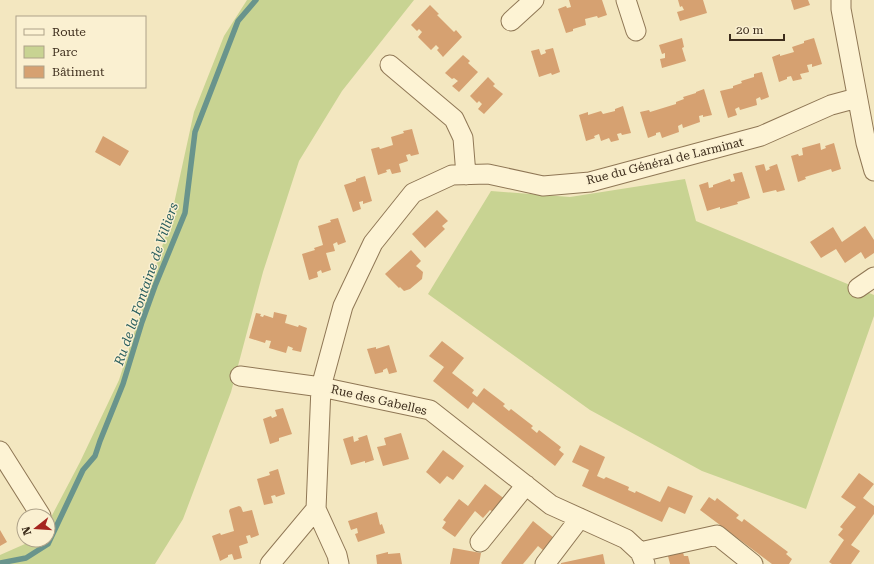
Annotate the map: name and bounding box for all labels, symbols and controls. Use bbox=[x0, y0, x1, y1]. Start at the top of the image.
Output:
legend bbox=[16, 16, 146, 88]
scale bar bbox=[730, 16, 784, 42]
text: 20 m bbox=[736, 23, 763, 37]
text: Route bbox=[52, 25, 86, 39]
text: Parc bbox=[52, 45, 78, 59]
text: Bâtiment bbox=[52, 65, 105, 79]
street label: Rue du Général de Larminat bbox=[585, 135, 746, 187]
water label: Ru de la Fontaine de Villiers bbox=[111, 201, 181, 368]
street label: Rue des Gabelles bbox=[330, 382, 429, 418]
north arrow bbox=[16, 508, 56, 548]
text: N bbox=[19, 524, 34, 537]

